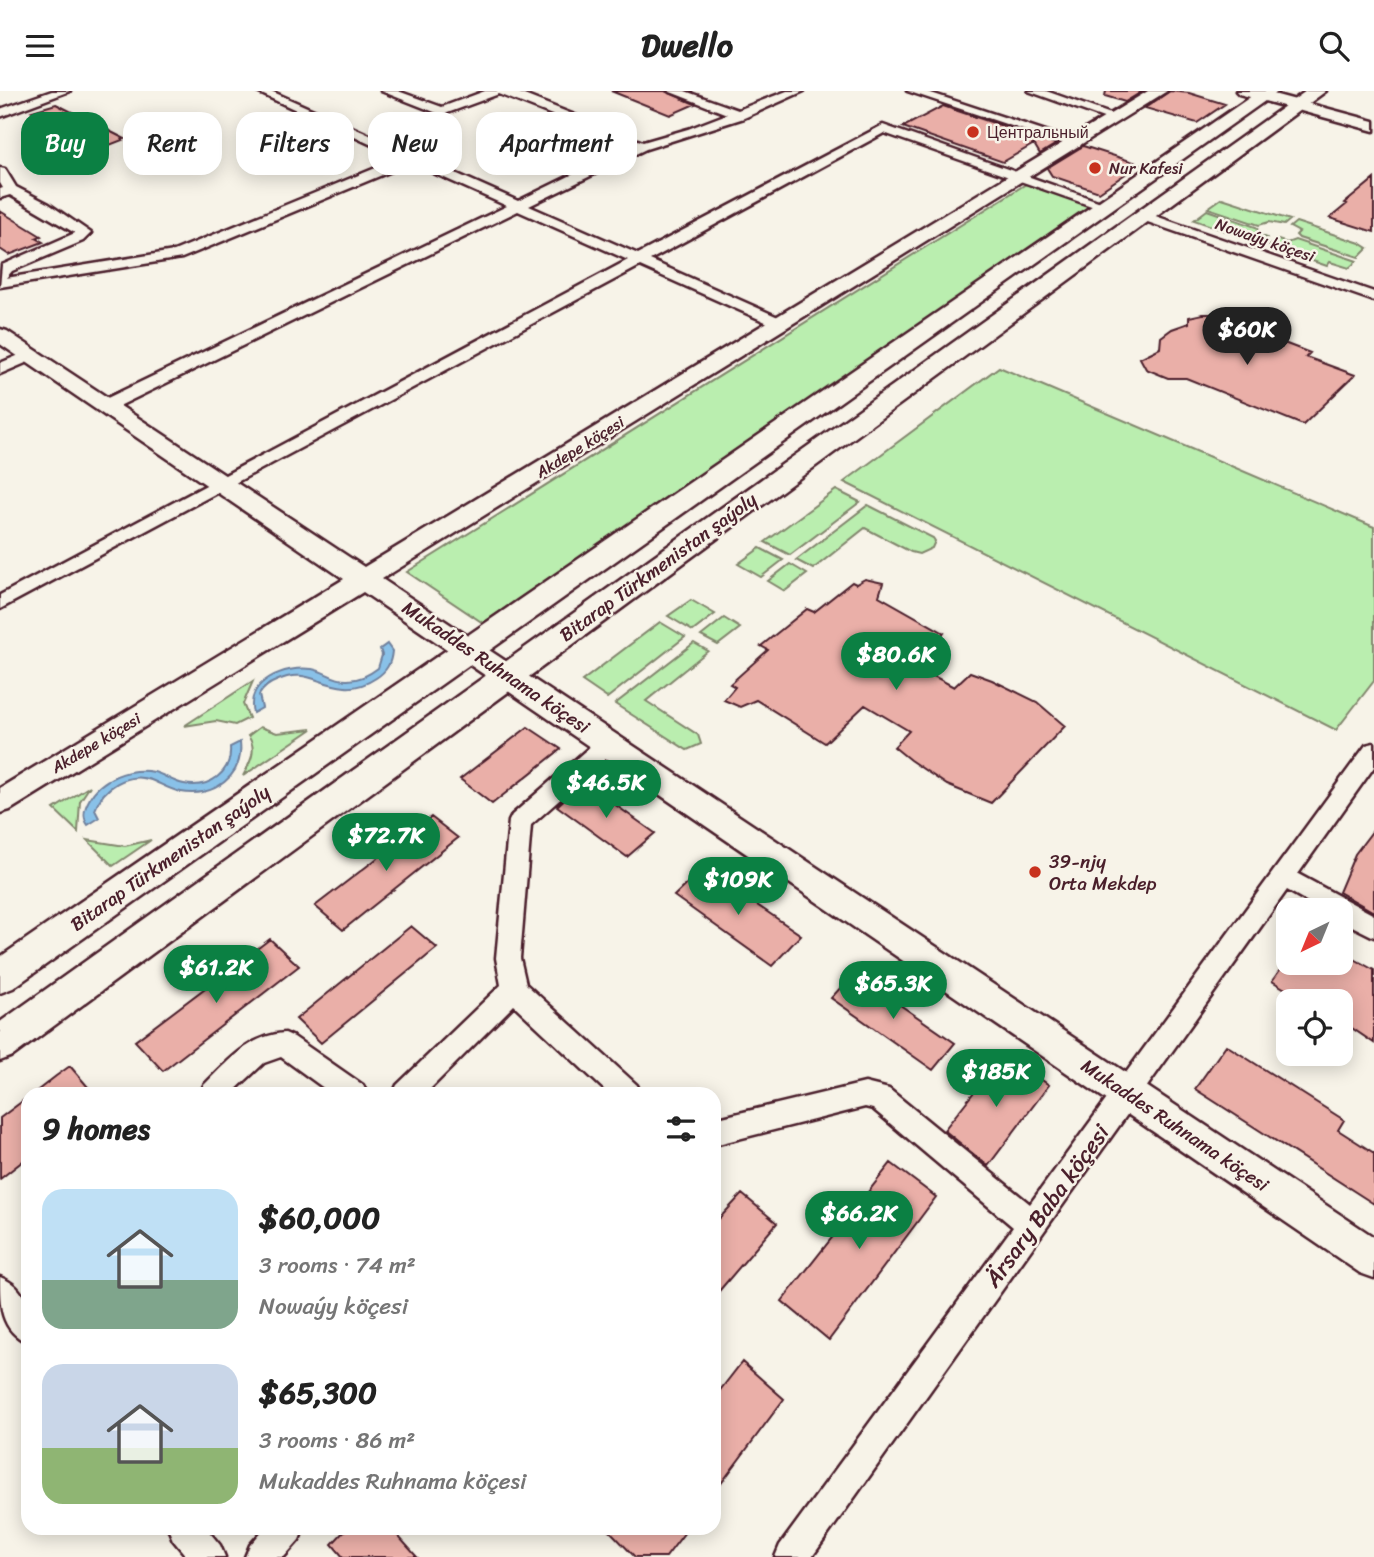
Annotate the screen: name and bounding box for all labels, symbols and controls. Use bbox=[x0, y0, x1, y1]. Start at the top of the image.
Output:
text: Dwello bbox=[641, 17, 733, 74]
icon: menu bbox=[21, 27, 59, 65]
icon: search bbox=[1315, 27, 1353, 65]
chip: Buy bbox=[21, 112, 109, 175]
chip: Rent bbox=[123, 112, 222, 175]
chip: Filters bbox=[236, 112, 354, 175]
chip: New bbox=[368, 112, 462, 175]
chip: Apartment bbox=[476, 112, 637, 175]
place label: Центральный bbox=[987, 118, 1089, 147]
marker: Центральный bbox=[965, 124, 981, 140]
place label: Nur Kafesi bbox=[1109, 154, 1183, 183]
marker: Nur Kafesi bbox=[1087, 160, 1103, 176]
street label: Nowaýy köçesi bbox=[1211, 209, 1319, 271]
pin: $60K bbox=[1206, 307, 1288, 367]
text: $60K bbox=[1218, 309, 1276, 350]
street label: Akdepe köçesi bbox=[529, 408, 631, 486]
street label: Bitarap Türkmenistan şaýoly bbox=[552, 483, 764, 650]
street label: Mukaddes Ruhnama köçesi bbox=[395, 592, 597, 743]
pin: $80.6K bbox=[839, 633, 953, 692]
text: $80.6K bbox=[857, 634, 935, 675]
street label: Akdepe köçesi bbox=[45, 704, 147, 782]
pin: $46.5K bbox=[549, 761, 663, 820]
text: $46.5K bbox=[567, 762, 645, 803]
street label: Bitarap Türkmenistan şaýoly bbox=[63, 776, 277, 940]
pin: $72.7K bbox=[329, 813, 443, 873]
text: $72.7K bbox=[348, 815, 424, 856]
place label: 39-njy Orta Mekdep bbox=[1049, 845, 1156, 900]
pin: $109K bbox=[689, 857, 787, 917]
text: $109K bbox=[704, 859, 772, 900]
marker: 39-njy Orta Mekdep bbox=[1027, 864, 1043, 880]
north arrow bbox=[1276, 898, 1353, 975]
map controls bbox=[1276, 898, 1353, 1066]
pin: $61.2K bbox=[159, 946, 273, 1005]
text: $61.2K bbox=[180, 947, 252, 988]
pin: $65.3K bbox=[836, 961, 950, 1021]
text: $65.3K bbox=[855, 963, 931, 1004]
button: locate bbox=[1276, 989, 1353, 1066]
pin: $185K bbox=[947, 1049, 1045, 1109]
street label: Mukaddes Ruhnama köçesi bbox=[1074, 1050, 1276, 1201]
text: $185K bbox=[962, 1051, 1030, 1092]
text: 9 homes bbox=[42, 1102, 150, 1156]
icon: filters bbox=[662, 1110, 700, 1148]
street label: Ärsary Baba köçesi bbox=[973, 1115, 1121, 1297]
text: $60,000 bbox=[259, 1191, 380, 1245]
pin: $66.2K bbox=[802, 1191, 916, 1251]
text: $66.2K bbox=[821, 1193, 897, 1234]
icon: home bbox=[98, 1217, 182, 1301]
text: 3 rooms · 74 m² bbox=[259, 1245, 416, 1286]
text: Nowaýy köçesi bbox=[259, 1286, 408, 1327]
text: $65,300 bbox=[259, 1366, 377, 1420]
icon: home bbox=[98, 1392, 182, 1476]
text: 3 rooms · 86 m² bbox=[259, 1420, 415, 1461]
text: Mukaddes Ruhnama köçesi bbox=[259, 1461, 526, 1502]

